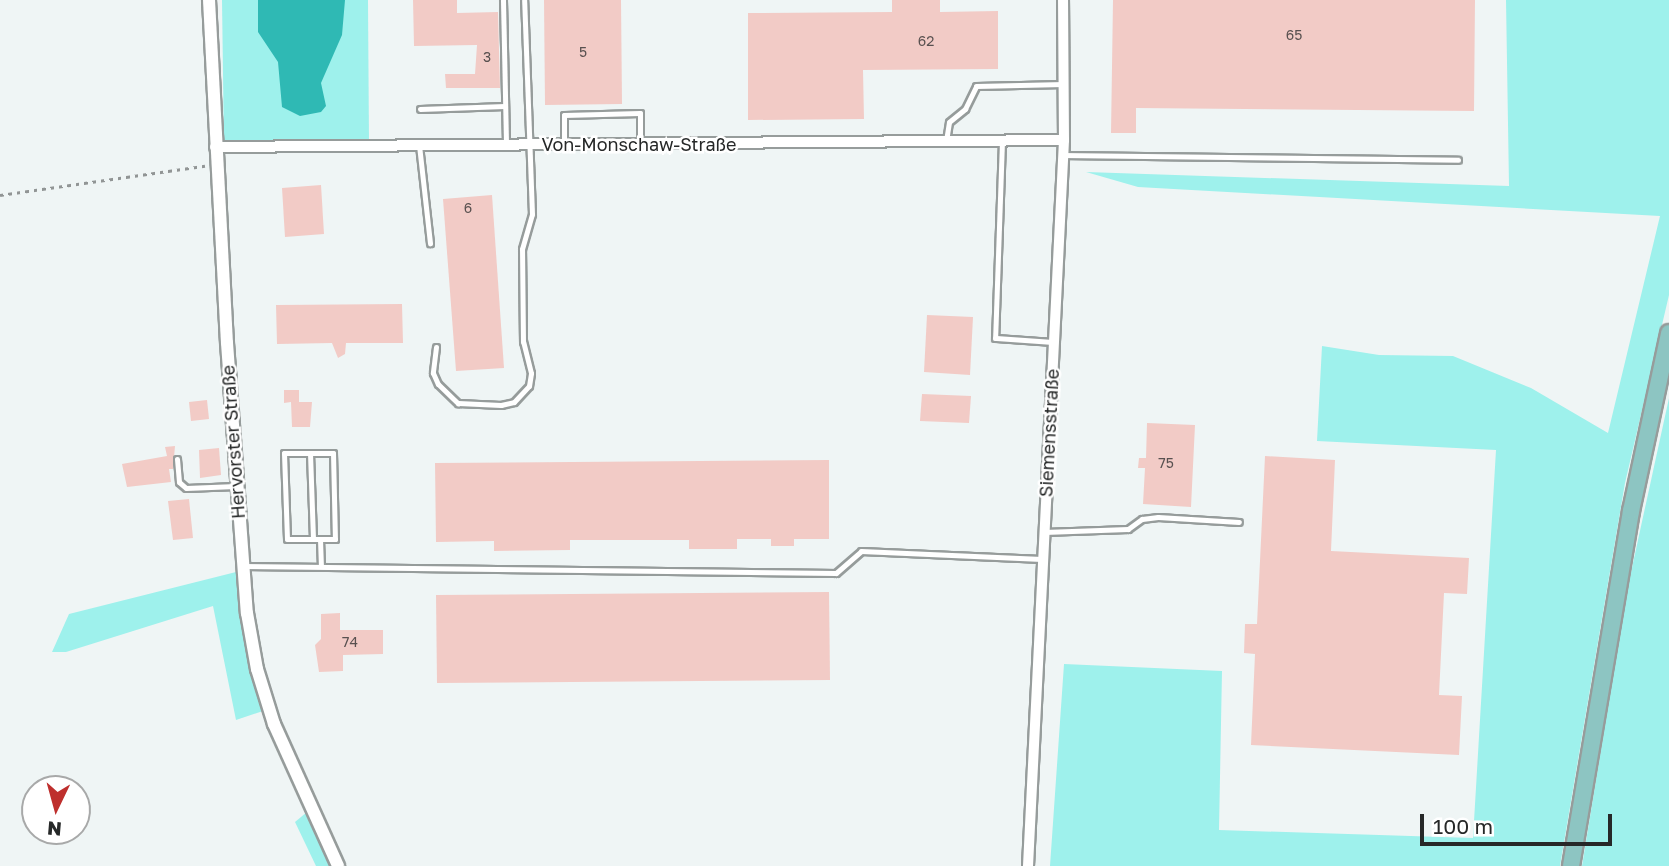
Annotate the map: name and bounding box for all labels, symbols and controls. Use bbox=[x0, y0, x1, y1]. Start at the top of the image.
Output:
house number: 65 bbox=[1286, 27, 1302, 43]
house number: 62 bbox=[918, 33, 934, 49]
house number: 5 bbox=[579, 44, 587, 60]
house number: 3 bbox=[483, 49, 491, 65]
street label: Von-Monschaw-Straße bbox=[542, 133, 736, 155]
house number: 6 bbox=[464, 200, 472, 216]
street label: Hervorster Straße bbox=[217, 364, 249, 520]
street label: Siemensstraße bbox=[1035, 368, 1063, 498]
house number: 75 bbox=[1158, 455, 1174, 471]
house number: 74 bbox=[342, 634, 358, 650]
north arrow bbox=[21, 775, 91, 845]
scale bar bbox=[1424, 800, 1616, 844]
text: 100 m bbox=[1433, 813, 1493, 839]
text: N bbox=[46, 817, 63, 842]

